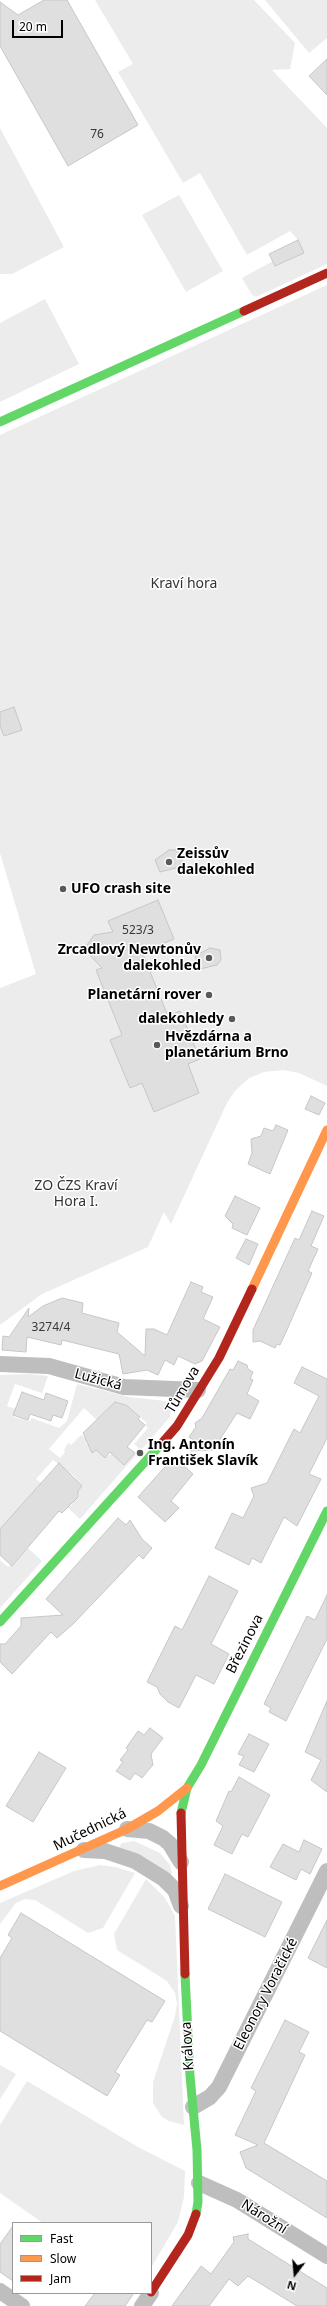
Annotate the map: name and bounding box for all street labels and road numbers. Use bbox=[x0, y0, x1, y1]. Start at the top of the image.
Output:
street label: Tůmova bbox=[162, 1363, 204, 1417]
street label: Lužická bbox=[73, 1366, 123, 1394]
street label: Březinova bbox=[223, 1612, 267, 1676]
street label: Mučednická bbox=[51, 1805, 129, 1855]
street label: Eleonory Voračické bbox=[230, 1935, 302, 2053]
street label: Králova bbox=[178, 2021, 198, 2071]
street label: Nárožní bbox=[238, 2196, 290, 2238]

